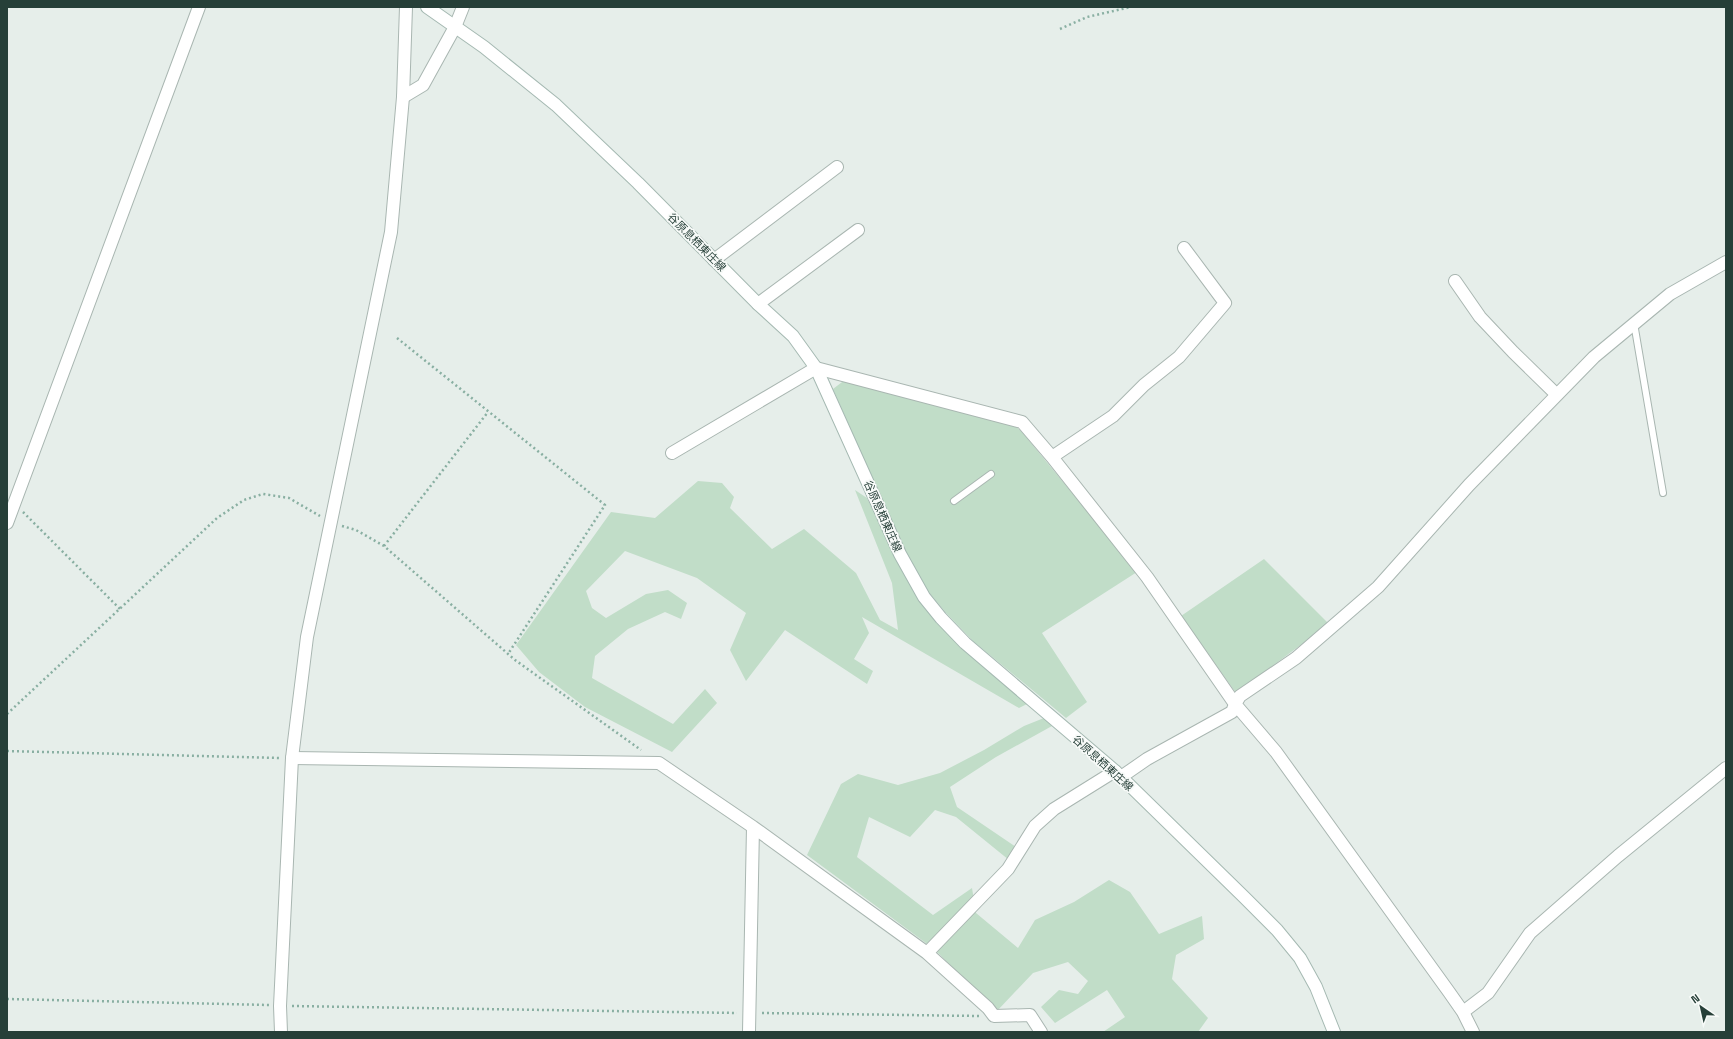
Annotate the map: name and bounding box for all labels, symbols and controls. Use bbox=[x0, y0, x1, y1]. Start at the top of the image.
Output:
street label: 谷原息栖東庄線 bbox=[665, 210, 729, 274]
street label: 谷原息栖東庄線 bbox=[861, 478, 905, 554]
street label: 谷原息栖東庄線 bbox=[1070, 732, 1136, 794]
north arrow bbox=[1681, 987, 1721, 1027]
text: N bbox=[1688, 991, 1702, 1007]

